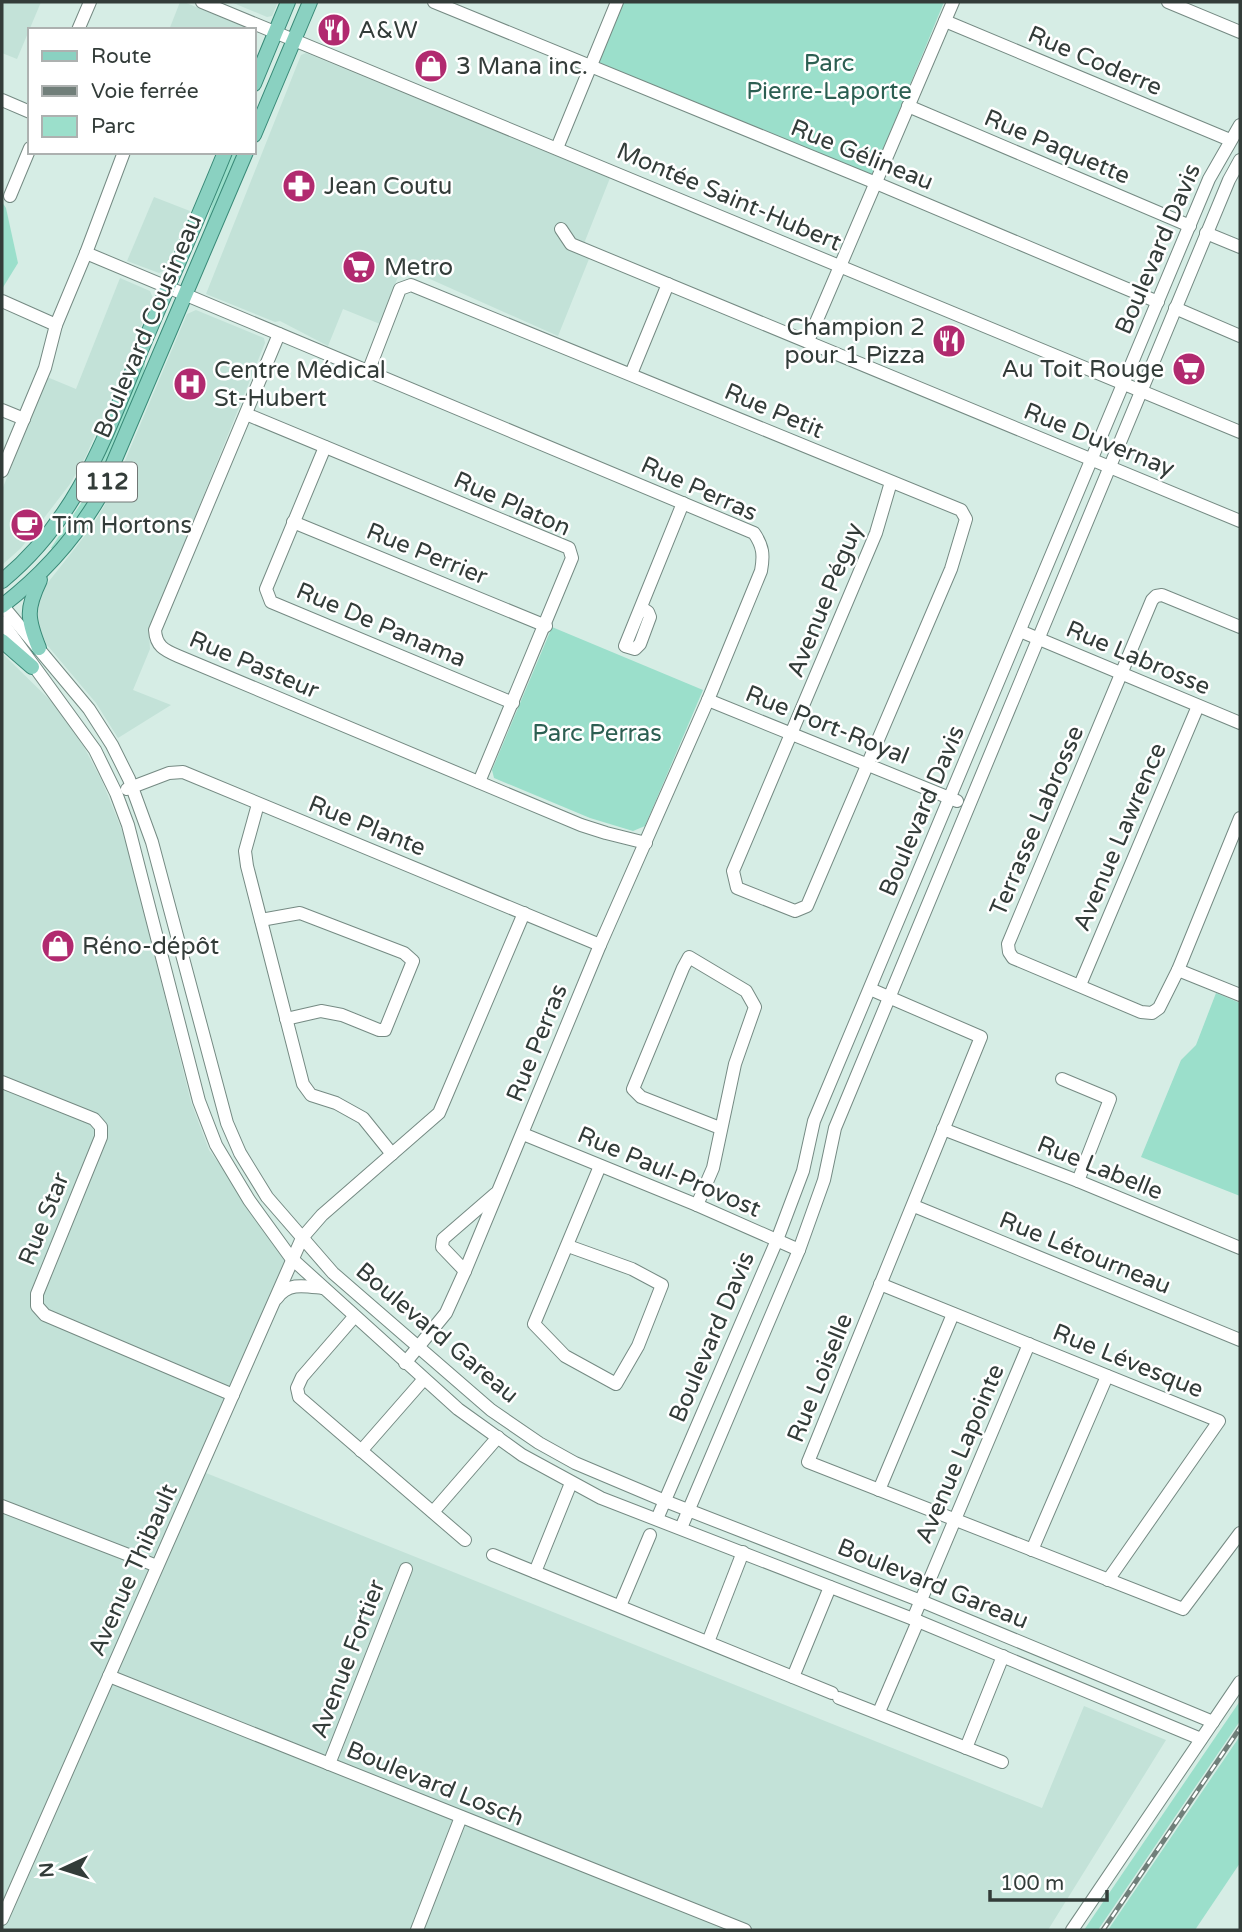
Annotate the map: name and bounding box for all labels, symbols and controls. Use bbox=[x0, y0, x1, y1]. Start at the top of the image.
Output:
restaurant icon: A&W bbox=[315, 11, 353, 49]
place label: A&W bbox=[358, 16, 418, 45]
street label: Rue Coderre bbox=[1024, 20, 1166, 102]
legend bbox=[28, 28, 256, 154]
text: Route bbox=[91, 44, 151, 69]
shop icon: 3 Mana inc. bbox=[412, 47, 450, 85]
park label: Parc Pierre-Laporte bbox=[746, 49, 912, 106]
place label: 3 Mana inc. bbox=[456, 52, 588, 81]
text: Voie ferrée bbox=[91, 79, 199, 104]
street label: Rue Paquette bbox=[980, 103, 1134, 191]
street label: Rue Gélineau bbox=[786, 113, 938, 197]
text: Parc bbox=[91, 114, 135, 139]
street label: Montée Saint-Hubert bbox=[612, 137, 846, 257]
street label: Boulevard Davis bbox=[1109, 159, 1207, 339]
pharmacy icon: Jean Coutu bbox=[280, 167, 318, 205]
place label: Jean Coutu bbox=[324, 172, 452, 201]
street label: Boulevard Cousineau bbox=[88, 210, 208, 442]
supermarket icon: Metro bbox=[340, 248, 378, 286]
place label: Metro bbox=[384, 253, 453, 282]
place label: Champion 2 pour 1 Pizza bbox=[785, 313, 925, 370]
restaurant icon: Champion 2 pour 1 Pizza bbox=[930, 322, 968, 360]
supermarket icon: Au Toit Rouge bbox=[1170, 350, 1208, 388]
place label: Au Toit Rouge bbox=[1001, 355, 1164, 384]
place label: Centre Médical St-Hubert bbox=[214, 356, 386, 413]
hospital icon: Centre Médical St-Hubert bbox=[171, 365, 209, 403]
street label: Rue Petit bbox=[720, 377, 828, 445]
street label: Rue Duvernay bbox=[1019, 397, 1179, 483]
street label: Rue Perras bbox=[636, 450, 762, 528]
road number: 112 bbox=[77, 462, 137, 502]
street label: Rue Platon bbox=[449, 465, 575, 543]
cafe icon: Tim Hortons bbox=[8, 506, 46, 544]
place label: Tim Hortons bbox=[52, 511, 192, 540]
street label: Rue Perrier bbox=[362, 517, 493, 592]
street label: Avenue Péguy bbox=[781, 518, 869, 682]
street label: Rue De Panama bbox=[292, 576, 470, 674]
street label: Rue Labrosse bbox=[1061, 615, 1215, 701]
street label: Rue Pasteur bbox=[185, 625, 324, 706]
street label: Rue Port-Royal bbox=[741, 679, 913, 771]
park label: Parc Perras bbox=[532, 719, 662, 748]
street label: Boulevard Davis bbox=[873, 721, 971, 901]
street label: Terrasse Labrosse bbox=[984, 721, 1090, 921]
street label: Avenue Lawrence bbox=[1067, 739, 1173, 935]
street label: Rue Plante bbox=[304, 789, 430, 863]
shop icon: Réno-dépôt bbox=[39, 927, 77, 965]
place label: Réno-dépôt bbox=[82, 932, 219, 961]
street label: Rue Perras bbox=[500, 980, 574, 1106]
street label: Rue Paul-Provost bbox=[573, 1120, 765, 1224]
street label: Rue Labelle bbox=[1033, 1130, 1167, 1206]
street label: Rue Star bbox=[12, 1168, 76, 1270]
street label: Rue Létourneau bbox=[995, 1205, 1175, 1301]
street label: Boulevard Davis bbox=[663, 1247, 761, 1427]
street label: Boulevard Gareau bbox=[350, 1256, 524, 1410]
street label: Rue Loiselle bbox=[781, 1309, 859, 1447]
street label: Rue Lévesque bbox=[1048, 1318, 1208, 1404]
street label: Avenue Lapointe bbox=[909, 1360, 1011, 1548]
street label: Avenue Thibault bbox=[82, 1479, 184, 1661]
street label: Boulevard Gareau bbox=[833, 1532, 1033, 1636]
street label: Avenue Fortier bbox=[304, 1575, 392, 1742]
street label: Boulevard Losch bbox=[342, 1735, 528, 1833]
north arrow bbox=[28, 1834, 98, 1904]
scale bar bbox=[990, 1858, 1107, 1902]
text: N bbox=[36, 1862, 59, 1878]
text: 100 m bbox=[1000, 1871, 1064, 1896]

